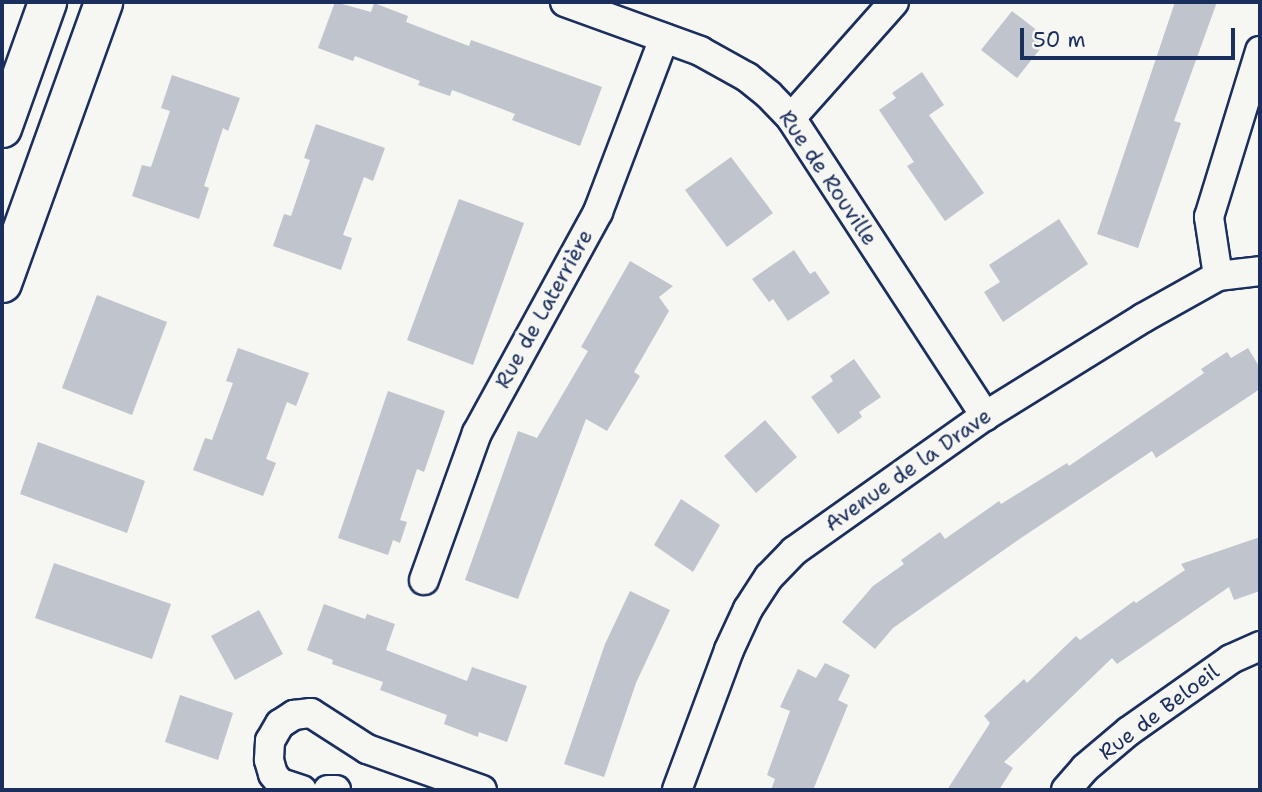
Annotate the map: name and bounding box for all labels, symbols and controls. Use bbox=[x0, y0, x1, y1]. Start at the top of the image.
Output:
scale bar bbox=[1024, 14, 1239, 58]
text: 50 m bbox=[1033, 26, 1086, 54]
street label: Rue de Rouville bbox=[774, 106, 882, 250]
street label: Rue de Laterrière bbox=[490, 225, 598, 393]
street label: Avenue de la Drave bbox=[820, 403, 996, 537]
street label: Rue de Beloeil bbox=[1094, 659, 1224, 765]

